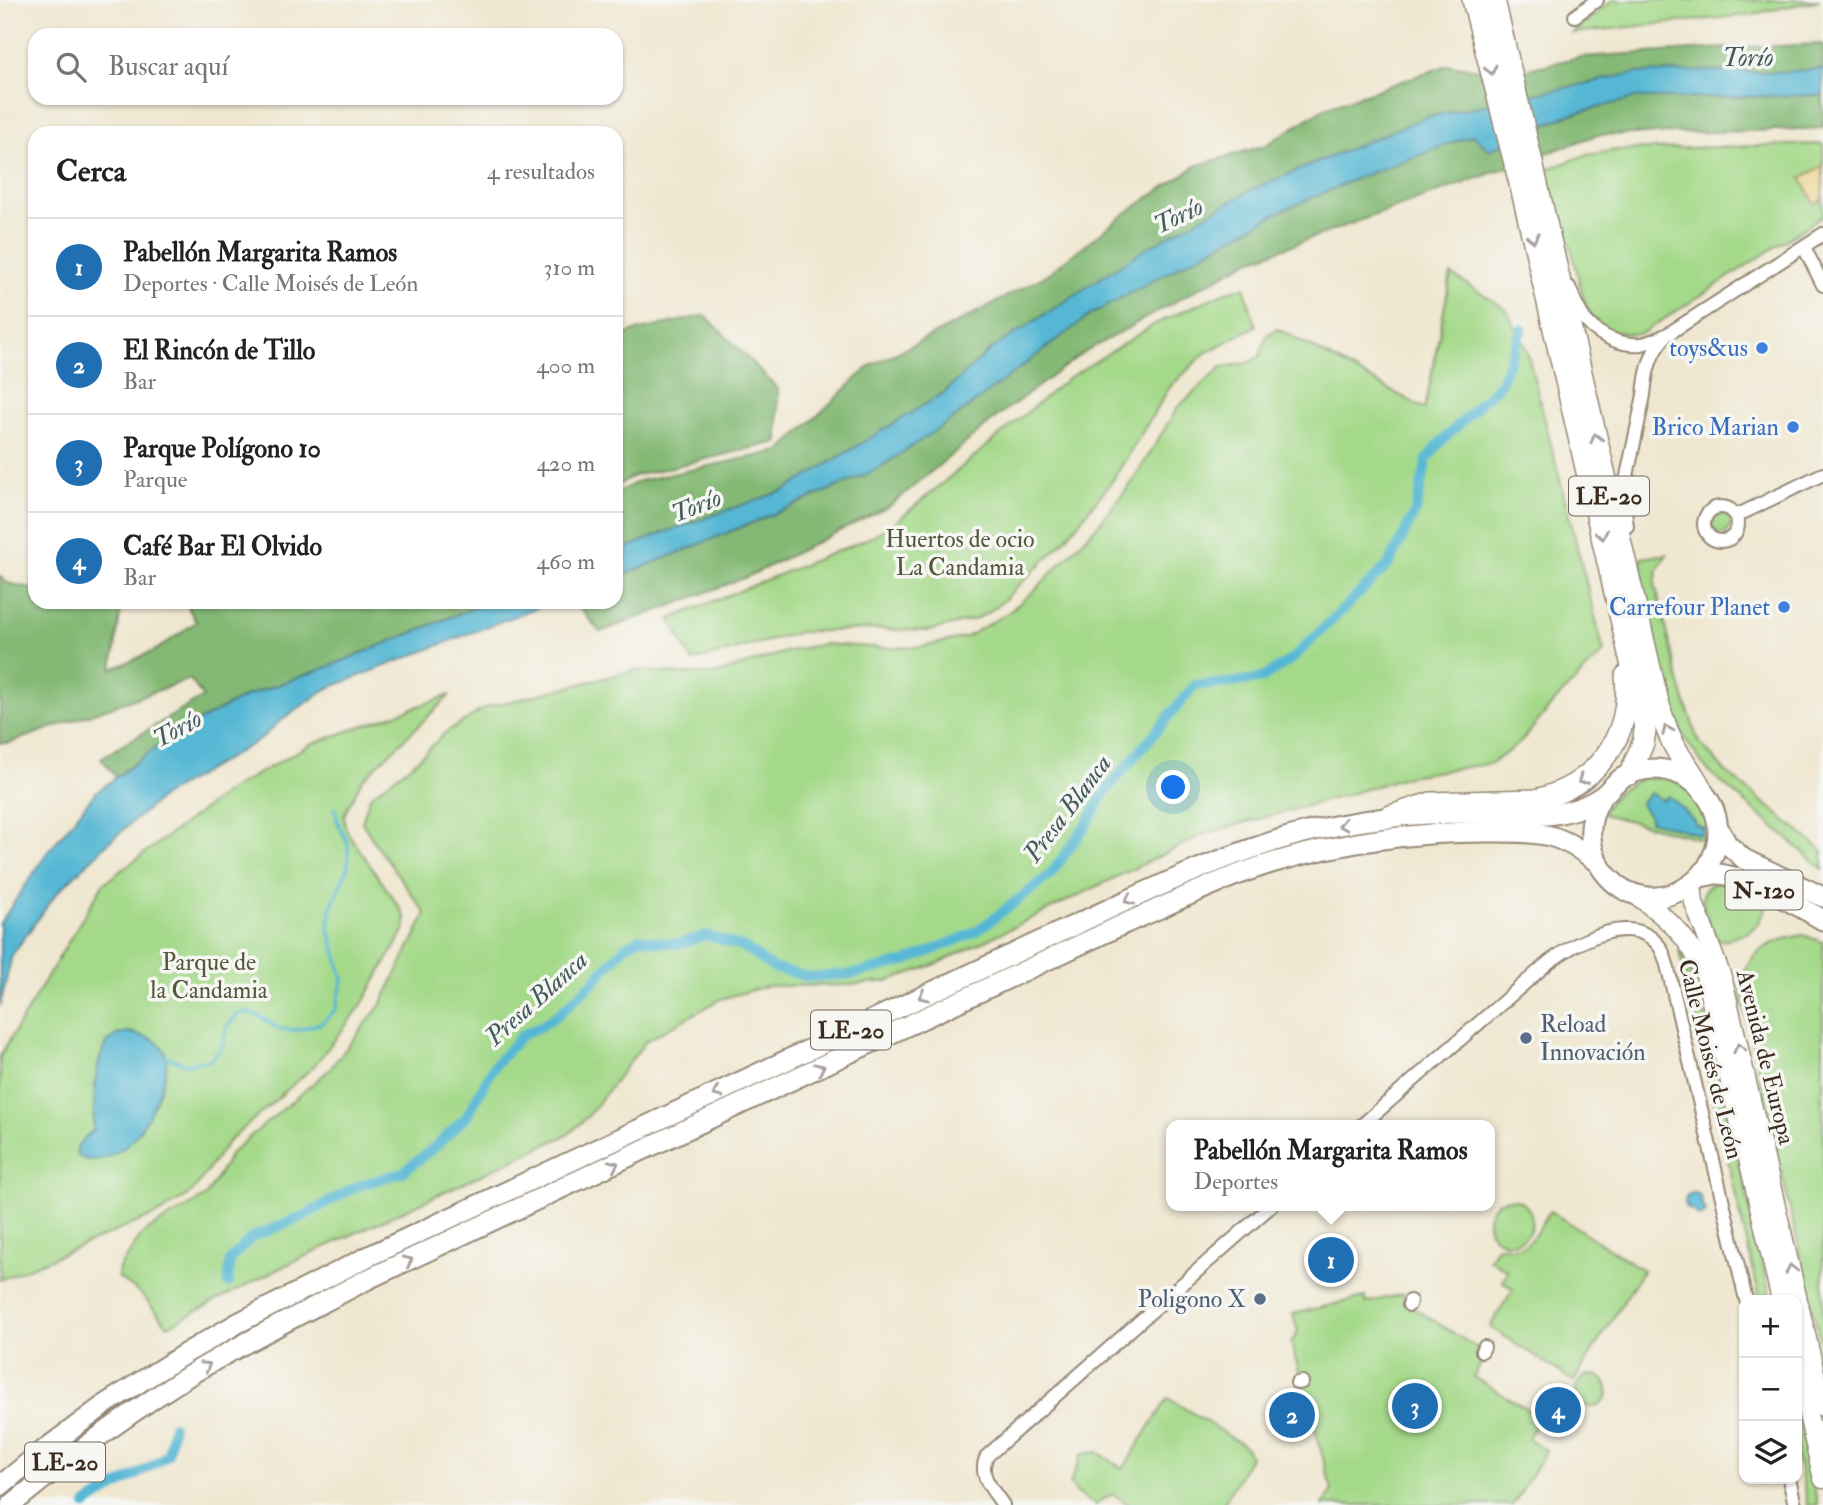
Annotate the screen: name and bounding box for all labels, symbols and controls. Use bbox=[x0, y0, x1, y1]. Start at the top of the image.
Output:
search box bbox=[28, 28, 623, 105]
water label: Torío bbox=[1722, 42, 1774, 74]
icon: search bbox=[52, 48, 90, 86]
text: Buscar aquí bbox=[108, 51, 228, 83]
one-way arrow bbox=[1483, 64, 1497, 76]
text: Cerca bbox=[56, 153, 126, 190]
text: 4 resultados bbox=[487, 157, 595, 186]
water label: Torío bbox=[1149, 191, 1208, 241]
one-way arrow bbox=[1524, 232, 1539, 244]
text: Pabellón Margarita Ramos bbox=[123, 237, 397, 269]
text: 1 bbox=[75, 253, 83, 282]
text: 310 m bbox=[544, 253, 595, 282]
text: Deportes · Calle Moisés de León bbox=[123, 269, 418, 298]
place label: toys&us bbox=[1669, 333, 1748, 364]
text: El Rincón de Tillo bbox=[123, 335, 315, 367]
marker: toys&us bbox=[1754, 340, 1770, 356]
text: 2 bbox=[73, 351, 85, 380]
text: 400 m bbox=[536, 351, 595, 380]
text: Bar bbox=[123, 367, 156, 396]
place label: Brico Marian bbox=[1651, 412, 1779, 443]
marker: Brico Marian bbox=[1785, 419, 1801, 435]
one-way arrow bbox=[1589, 432, 1604, 444]
text: Parque Polígono 10 bbox=[123, 433, 321, 465]
text: 3 bbox=[75, 449, 83, 478]
text: 420 m bbox=[536, 449, 595, 478]
text: Parque bbox=[123, 465, 187, 494]
road number: LE-20 bbox=[1569, 476, 1649, 516]
water label: Torío bbox=[667, 482, 726, 530]
park label: Huertos de ocio La Candamia bbox=[885, 524, 1035, 583]
one-way arrow bbox=[1593, 529, 1608, 541]
text: Café Bar El Olvido bbox=[123, 531, 322, 563]
text: 4 bbox=[73, 547, 85, 576]
text: 460 m bbox=[537, 547, 595, 576]
text: Bar bbox=[123, 563, 156, 592]
place label: Carrefour Planet bbox=[1609, 592, 1770, 623]
marker: Carrefour Planet bbox=[1776, 599, 1792, 615]
water label: Torío bbox=[147, 703, 208, 755]
one-way arrow bbox=[1661, 725, 1675, 737]
water label: Presa Blanca bbox=[1016, 748, 1119, 870]
your location bbox=[1156, 770, 1190, 804]
one-way arrow bbox=[1577, 771, 1589, 784]
one-way arrow bbox=[1337, 817, 1349, 832]
road number: N-120 bbox=[1726, 870, 1802, 909]
one-way arrow bbox=[1123, 892, 1136, 906]
water label: Presa Blanca bbox=[478, 944, 594, 1054]
park label: Parque de la Candamia bbox=[150, 947, 269, 1006]
street label: Calle Moisés de León bbox=[1671, 956, 1750, 1162]
street label: Avenida de Europa bbox=[1729, 965, 1803, 1149]
one-way arrow bbox=[918, 988, 930, 1002]
place label: Reload Innovación bbox=[1540, 1009, 1646, 1068]
road number: LE-20 bbox=[811, 1010, 891, 1050]
marker: Reload Innovación bbox=[1518, 1030, 1534, 1046]
one-way arrow bbox=[1733, 1042, 1748, 1054]
one-way arrow bbox=[813, 1062, 825, 1076]
one-way arrow bbox=[712, 1085, 724, 1099]
popup bbox=[1166, 1120, 1495, 1211]
text: Pabellón Margarita Ramos bbox=[1193, 1135, 1468, 1167]
one-way arrow bbox=[607, 1159, 619, 1173]
text: Deportes bbox=[1193, 1167, 1278, 1196]
pin: 1 bbox=[1308, 1234, 1354, 1286]
one-way arrow bbox=[400, 1255, 413, 1269]
one-way arrow bbox=[1785, 1263, 1799, 1275]
place label: Poligono X bbox=[1138, 1284, 1246, 1315]
marker: Poligono X bbox=[1252, 1291, 1268, 1307]
map controls bbox=[1739, 1295, 1802, 1484]
button: + bbox=[1739, 1295, 1802, 1358]
button: − bbox=[1739, 1358, 1802, 1421]
one-way arrow bbox=[199, 1361, 211, 1374]
pin: 3 bbox=[1392, 1380, 1438, 1432]
pin: 4 bbox=[1535, 1384, 1581, 1436]
pin: 2 bbox=[1269, 1389, 1315, 1441]
button: layers bbox=[1739, 1421, 1802, 1484]
road number: LE-20 bbox=[25, 1442, 105, 1482]

